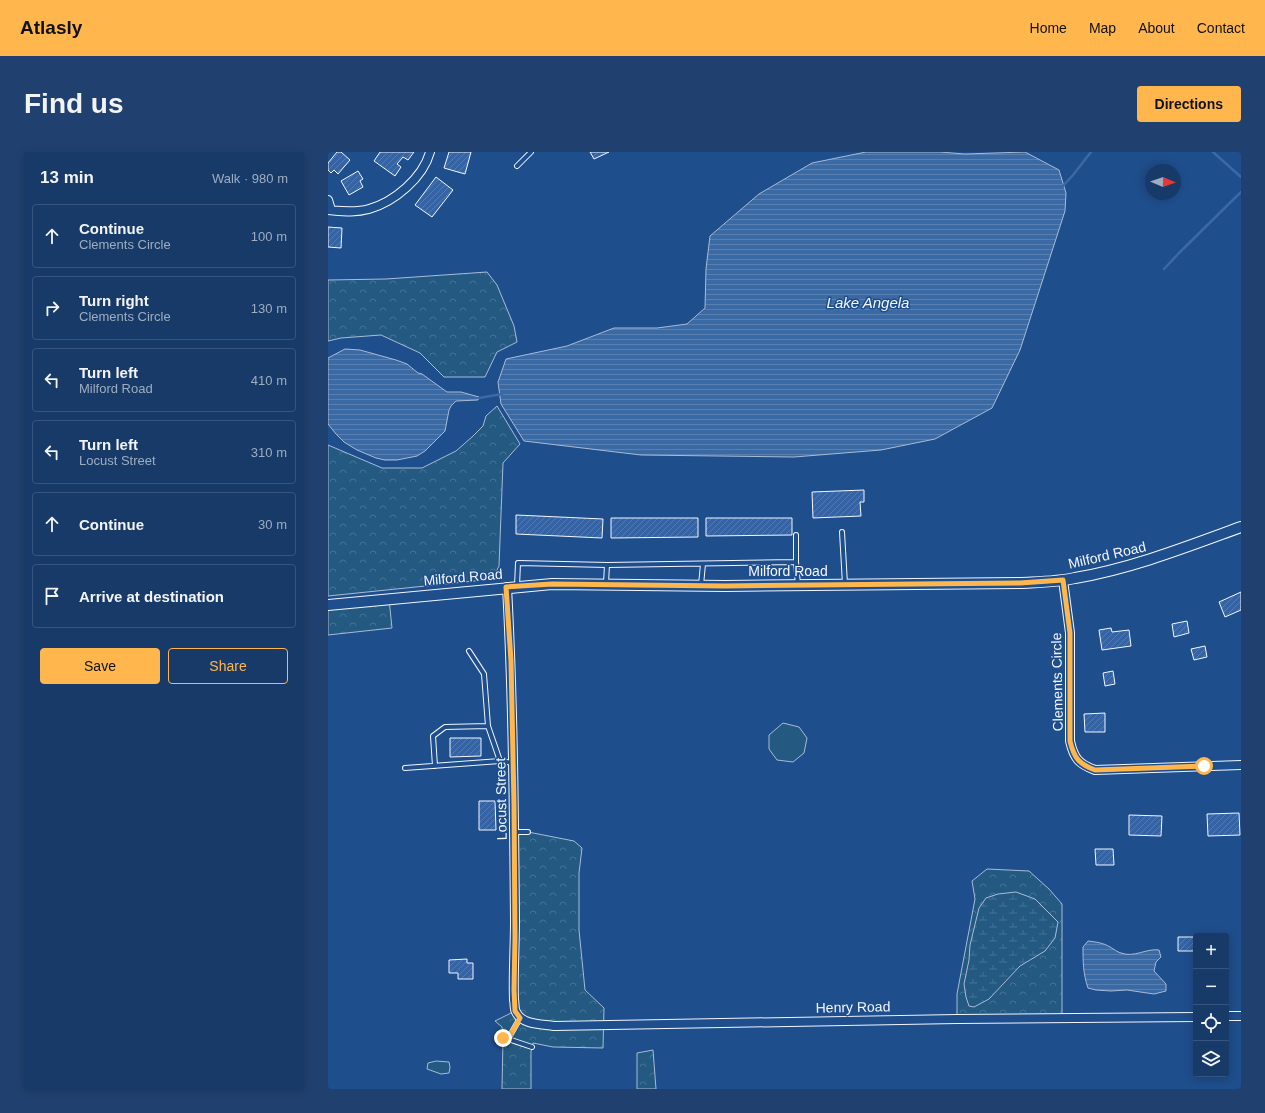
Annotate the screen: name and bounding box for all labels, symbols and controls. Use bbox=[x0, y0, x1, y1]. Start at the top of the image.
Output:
text: Atlasly bbox=[20, 17, 82, 38]
text: Home bbox=[1030, 20, 1067, 36]
text: Map bbox=[1089, 20, 1116, 36]
text: About bbox=[1138, 20, 1175, 36]
text: Contact bbox=[1197, 20, 1245, 36]
button: Directions bbox=[1137, 86, 1241, 122]
text: Find us bbox=[24, 88, 124, 119]
north arrow bbox=[1145, 164, 1181, 200]
text: 13 min bbox=[40, 168, 94, 187]
text: Walk · 980 m bbox=[212, 171, 288, 186]
text: Continue bbox=[79, 220, 144, 237]
icon: ahead bbox=[41, 225, 63, 247]
text: 100 m bbox=[251, 229, 287, 244]
text: Clements Circle bbox=[79, 237, 171, 252]
text: Turn right bbox=[79, 292, 149, 309]
water label: Lake Angela bbox=[827, 294, 909, 311]
icon: right bbox=[41, 297, 63, 319]
text: 130 m bbox=[251, 301, 287, 316]
text: Clements Circle bbox=[79, 309, 171, 324]
text: Turn left bbox=[79, 364, 138, 381]
icon: left bbox=[41, 369, 63, 391]
text: 410 m bbox=[251, 373, 287, 388]
text: Milford Road bbox=[79, 381, 153, 396]
text: Turn left bbox=[79, 436, 138, 453]
icon: left bbox=[41, 441, 63, 463]
text: 310 m bbox=[251, 445, 287, 460]
text: Locust Street bbox=[79, 453, 156, 468]
icon: ahead bbox=[41, 513, 63, 535]
text: Continue bbox=[79, 516, 144, 533]
text: 30 m bbox=[258, 517, 287, 532]
street label: Milford Road bbox=[1067, 538, 1147, 572]
street label: Milford Road bbox=[748, 563, 828, 579]
street label: Milford Road bbox=[423, 566, 503, 588]
icon: arrive bbox=[41, 585, 63, 607]
text: Arrive at destination bbox=[79, 588, 224, 605]
street label: Clements Circle bbox=[1048, 632, 1066, 732]
button: Save bbox=[40, 648, 160, 684]
button: Share bbox=[168, 648, 288, 684]
route start bbox=[1195, 757, 1213, 775]
street label: Locust Street bbox=[492, 758, 510, 840]
map controls bbox=[1193, 933, 1229, 1077]
button: + bbox=[1193, 933, 1229, 969]
button: − bbox=[1193, 969, 1229, 1005]
street label: Henry Road bbox=[816, 998, 890, 1016]
button: locate bbox=[1193, 1005, 1229, 1041]
route end bbox=[494, 1029, 512, 1047]
button: layers bbox=[1193, 1041, 1229, 1077]

